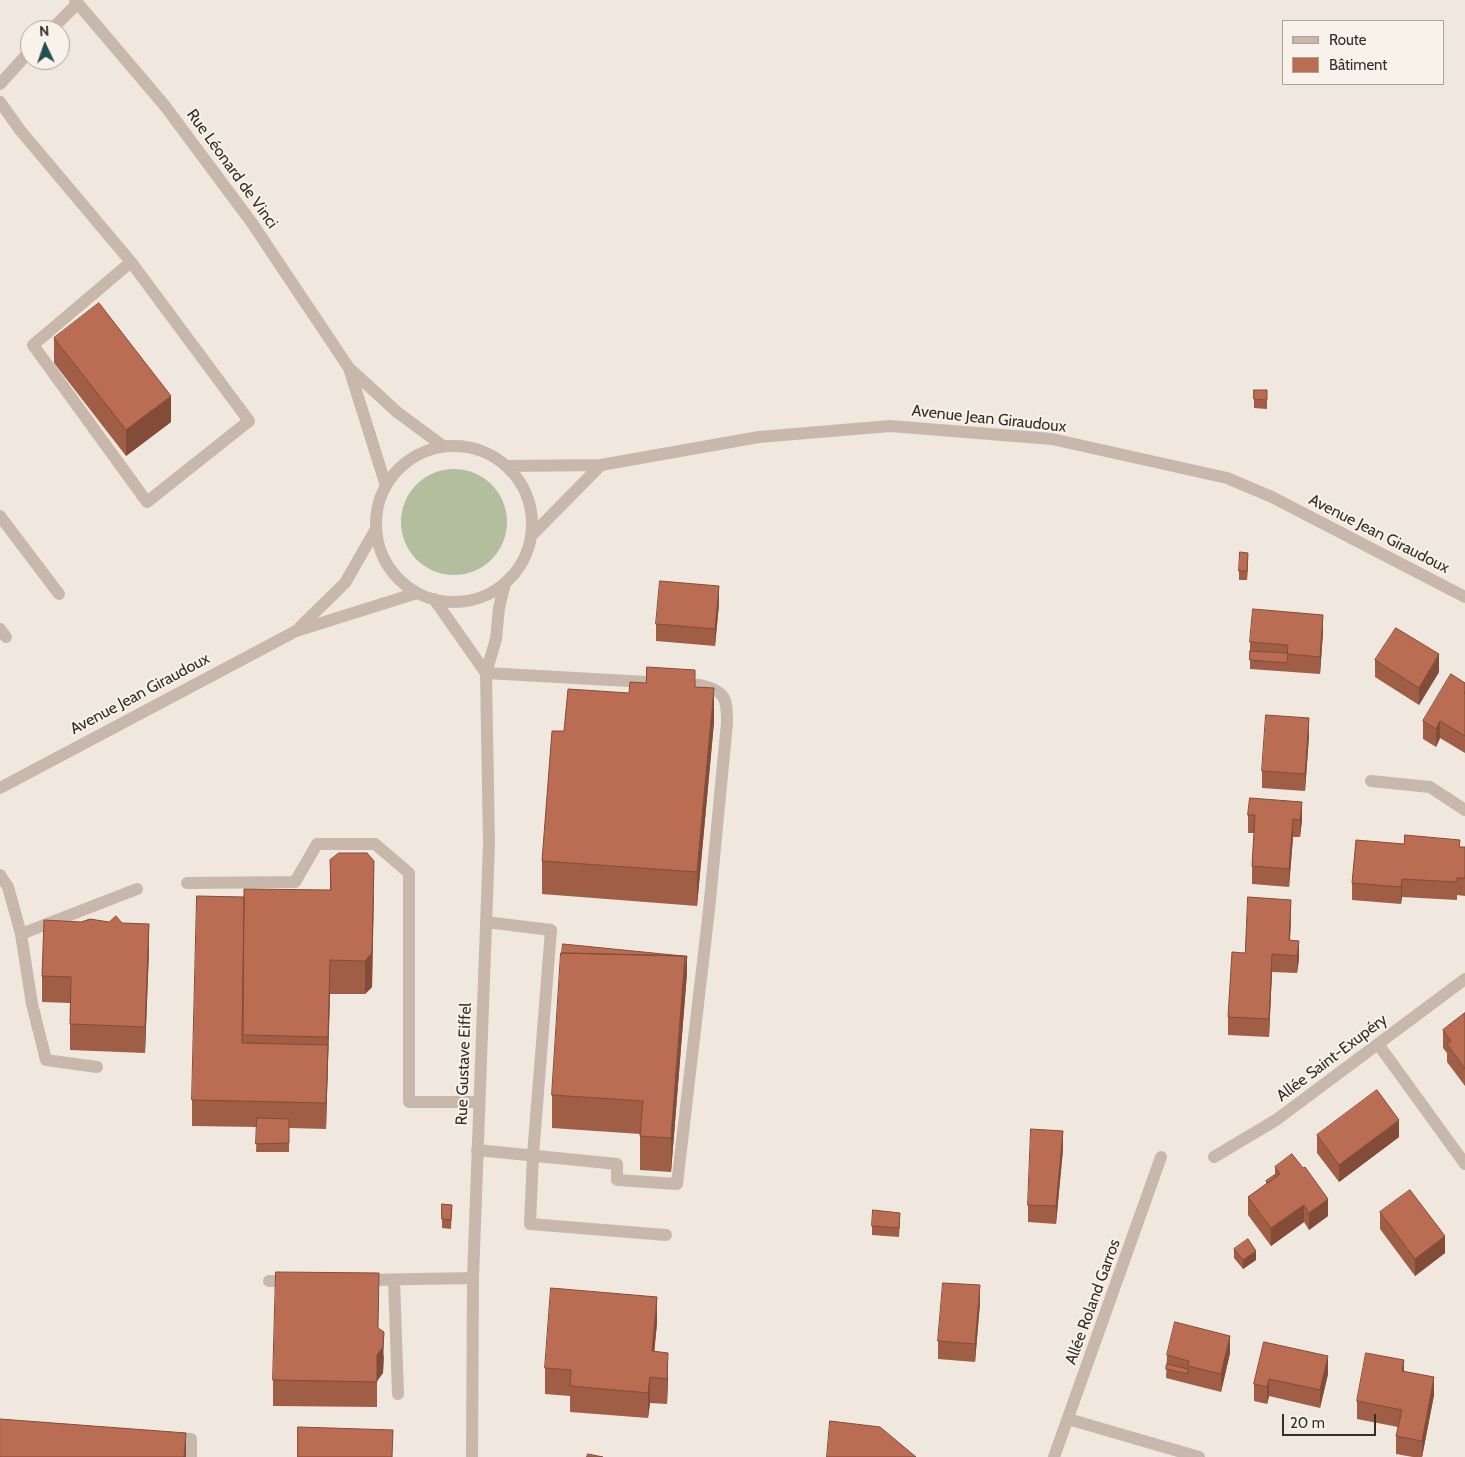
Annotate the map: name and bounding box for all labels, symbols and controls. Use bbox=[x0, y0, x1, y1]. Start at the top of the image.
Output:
north arrow bbox=[20, 20, 70, 70]
legend bbox=[1282, 20, 1445, 85]
text: N bbox=[39, 22, 50, 40]
text: Route bbox=[1329, 31, 1367, 49]
text: Bâtiment bbox=[1329, 56, 1387, 74]
street label: Rue Léonard de Vinci bbox=[182, 106, 282, 232]
street label: Avenue Jean Giraudoux bbox=[911, 401, 1067, 437]
street label: Avenue Jean Giraudoux bbox=[1305, 490, 1453, 578]
street label: Avenue Jean Giraudoux bbox=[67, 649, 213, 739]
street label: Rue Gustave Eiffel bbox=[452, 1002, 476, 1126]
street label: Allée Saint-Exupéry bbox=[1273, 1010, 1391, 1106]
street label: Allée Roland Garros bbox=[1061, 1237, 1125, 1367]
scale bar bbox=[1285, 1404, 1379, 1436]
text: 20 m bbox=[1290, 1414, 1325, 1432]

